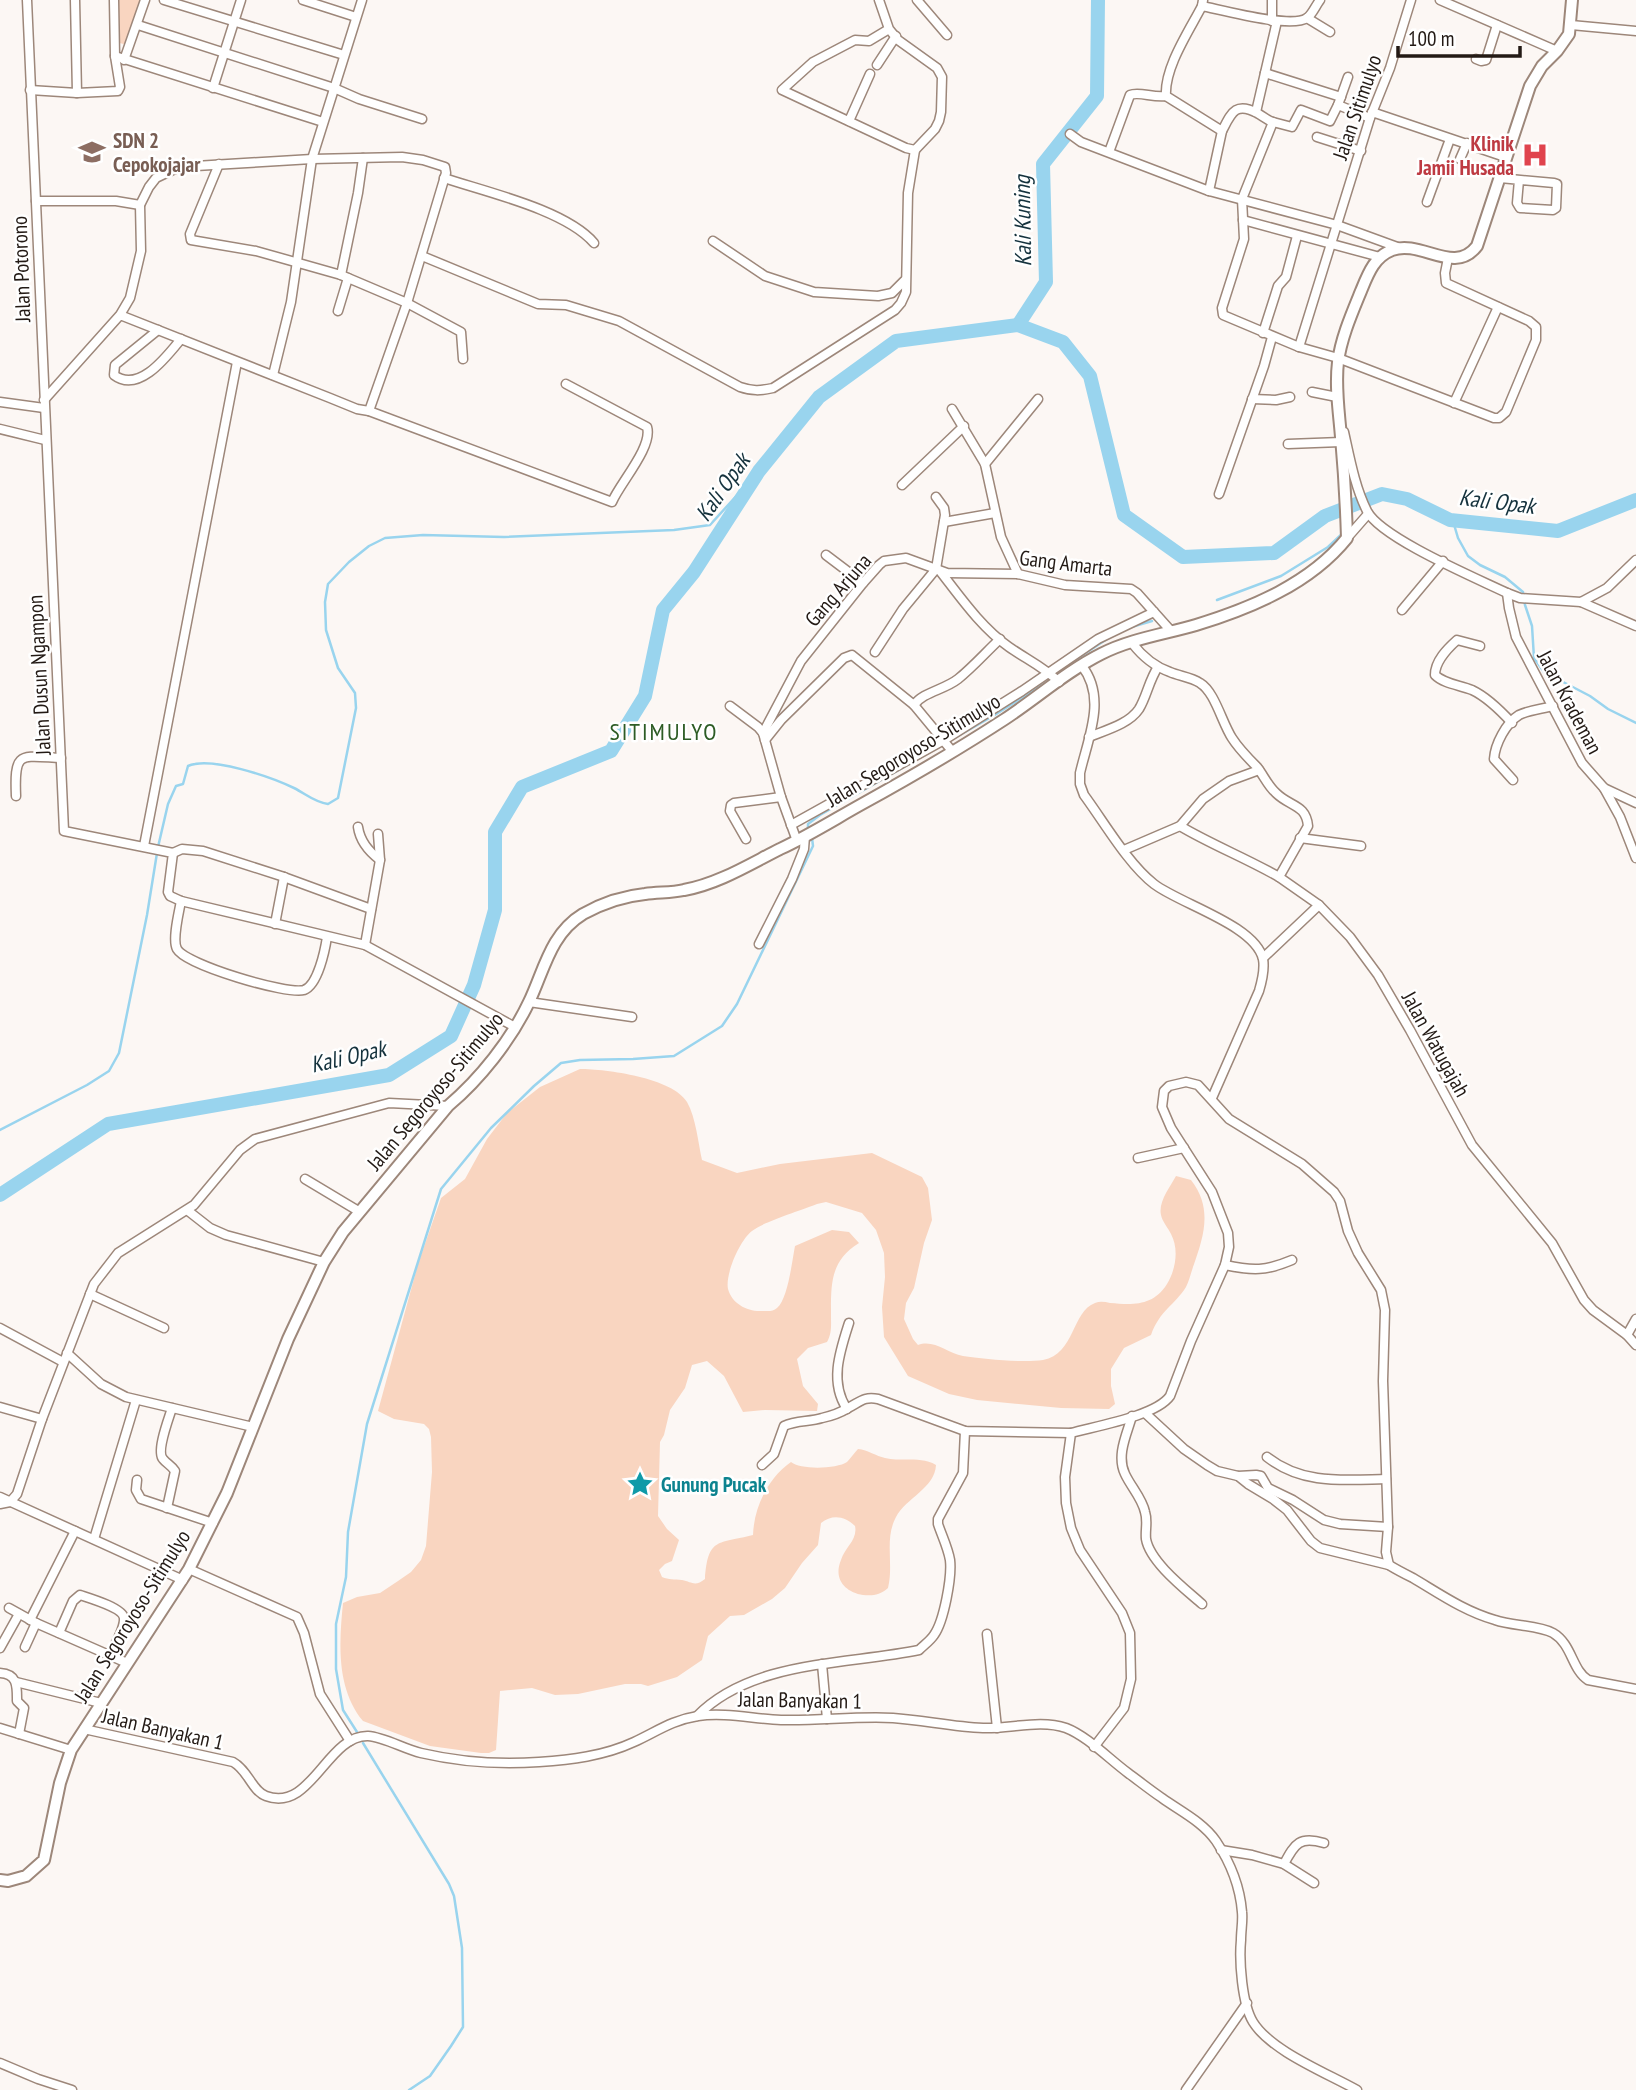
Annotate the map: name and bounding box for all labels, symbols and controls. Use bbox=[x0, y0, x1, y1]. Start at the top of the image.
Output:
scale bar bbox=[1398, 14, 1520, 58]
text: 100 m bbox=[1408, 25, 1454, 52]
street label: Jalan Sitimulyo bbox=[1326, 51, 1388, 164]
place label: SDN 2 Cepokojajar bbox=[113, 127, 201, 178]
place label: Klinik Jamii Husada bbox=[1416, 130, 1514, 181]
school or university icon: SDN 2 Cepokojajar bbox=[77, 137, 107, 167]
hospital icon: Klinik Jamii Husada bbox=[1520, 140, 1550, 170]
water label: Kali Kuning bbox=[1007, 173, 1037, 267]
street label: Jalan Potorono bbox=[6, 215, 36, 324]
water label: Kali Opak bbox=[688, 445, 757, 526]
water label: Kali Opak bbox=[1457, 482, 1540, 520]
street label: Gang Amarta bbox=[1018, 544, 1114, 582]
street label: Gang Arjuna bbox=[799, 548, 877, 632]
street label: Jalan Dusun Ngampon bbox=[21, 594, 57, 757]
street label: Jalan Krademan bbox=[1531, 645, 1609, 758]
street label: Jalan Segoroyoso-Sitimulyo bbox=[820, 687, 1005, 813]
district label: SITIMULYO bbox=[609, 716, 719, 747]
street label: Jalan Watugajah bbox=[1395, 986, 1476, 1101]
street label: Jalan Segoroyoso-Sitimulyo bbox=[360, 1006, 509, 1176]
water label: Kali Opak bbox=[308, 1033, 391, 1079]
place icon: Gunung Pucak bbox=[625, 1469, 655, 1499]
place label: Gunung Pucak bbox=[661, 1471, 767, 1498]
street label: Jalan Segoroyoso-Sitimulyo bbox=[67, 1525, 196, 1708]
street label: Jalan Banyakan 1 bbox=[737, 1685, 862, 1715]
street label: Jalan Banyakan 1 bbox=[99, 1702, 226, 1756]

